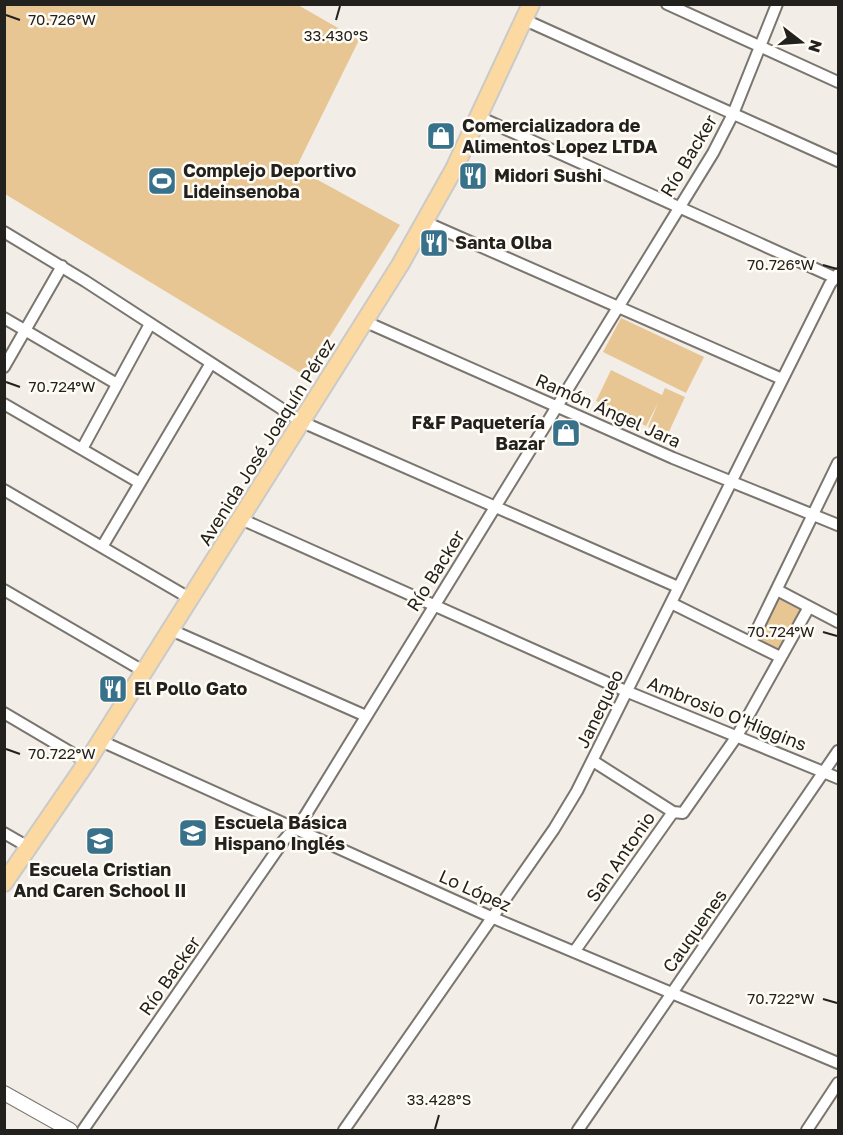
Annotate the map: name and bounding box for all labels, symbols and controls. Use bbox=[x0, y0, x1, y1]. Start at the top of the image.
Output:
text: 70.726°W bbox=[28, 10, 96, 28]
north arrow bbox=[771, 12, 831, 72]
text: 33.430°S bbox=[304, 26, 368, 44]
text: N bbox=[804, 38, 827, 55]
street label: Río Backer bbox=[655, 111, 721, 200]
place label: Comercializadora de Alimentos Lopez LTDA bbox=[462, 114, 658, 157]
shop icon: Comercializadora de Alimentos Lopez LTDA bbox=[425, 120, 457, 152]
place label: Complejo Deportivo Lideinsenoba bbox=[183, 159, 357, 202]
restaurant icon: Midori Sushi bbox=[457, 160, 489, 192]
place label: Midori Sushi bbox=[494, 164, 602, 186]
sports icon: Complejo Deportivo Lideinsenoba bbox=[146, 165, 178, 197]
restaurant icon: Santa Olba bbox=[418, 227, 450, 259]
place label: Santa Olba bbox=[455, 231, 552, 253]
text: 70.726°W bbox=[747, 255, 815, 273]
street label: Avenida José Joaquín Pérez bbox=[193, 334, 339, 549]
street label: Ramón Ángel Jara bbox=[532, 368, 684, 452]
text: 70.724°W bbox=[28, 377, 96, 395]
place label: F&F Paquetería Bazar bbox=[412, 411, 545, 454]
shop icon: F&F Paquetería Bazar bbox=[550, 417, 582, 449]
street label: Río Backer bbox=[402, 526, 469, 615]
text: 70.724°W bbox=[747, 622, 815, 640]
street label: Janequeo bbox=[571, 666, 628, 752]
street label: Ambrosio O'Higgins bbox=[645, 671, 810, 755]
restaurant icon: El Pollo Gato bbox=[97, 673, 129, 705]
place label: El Pollo Gato bbox=[134, 677, 248, 699]
text: 70.722°W bbox=[28, 744, 96, 762]
street label: San Antonio bbox=[581, 807, 659, 906]
place label: Escuela Básica Hispano Inglés bbox=[214, 811, 347, 854]
school or university icon: Escuela Básica Hispano Inglés bbox=[177, 817, 209, 849]
school or university icon: Escuela Cristian And Caren School II bbox=[84, 825, 116, 857]
place label: Escuela Cristian And Caren School II bbox=[14, 858, 186, 901]
street label: Lo López bbox=[436, 864, 515, 916]
street label: Cauquenes bbox=[657, 884, 731, 976]
street label: Río Backer bbox=[134, 932, 204, 1019]
text: 70.722°W bbox=[747, 989, 815, 1007]
text: 33.428°S bbox=[407, 1090, 471, 1108]

